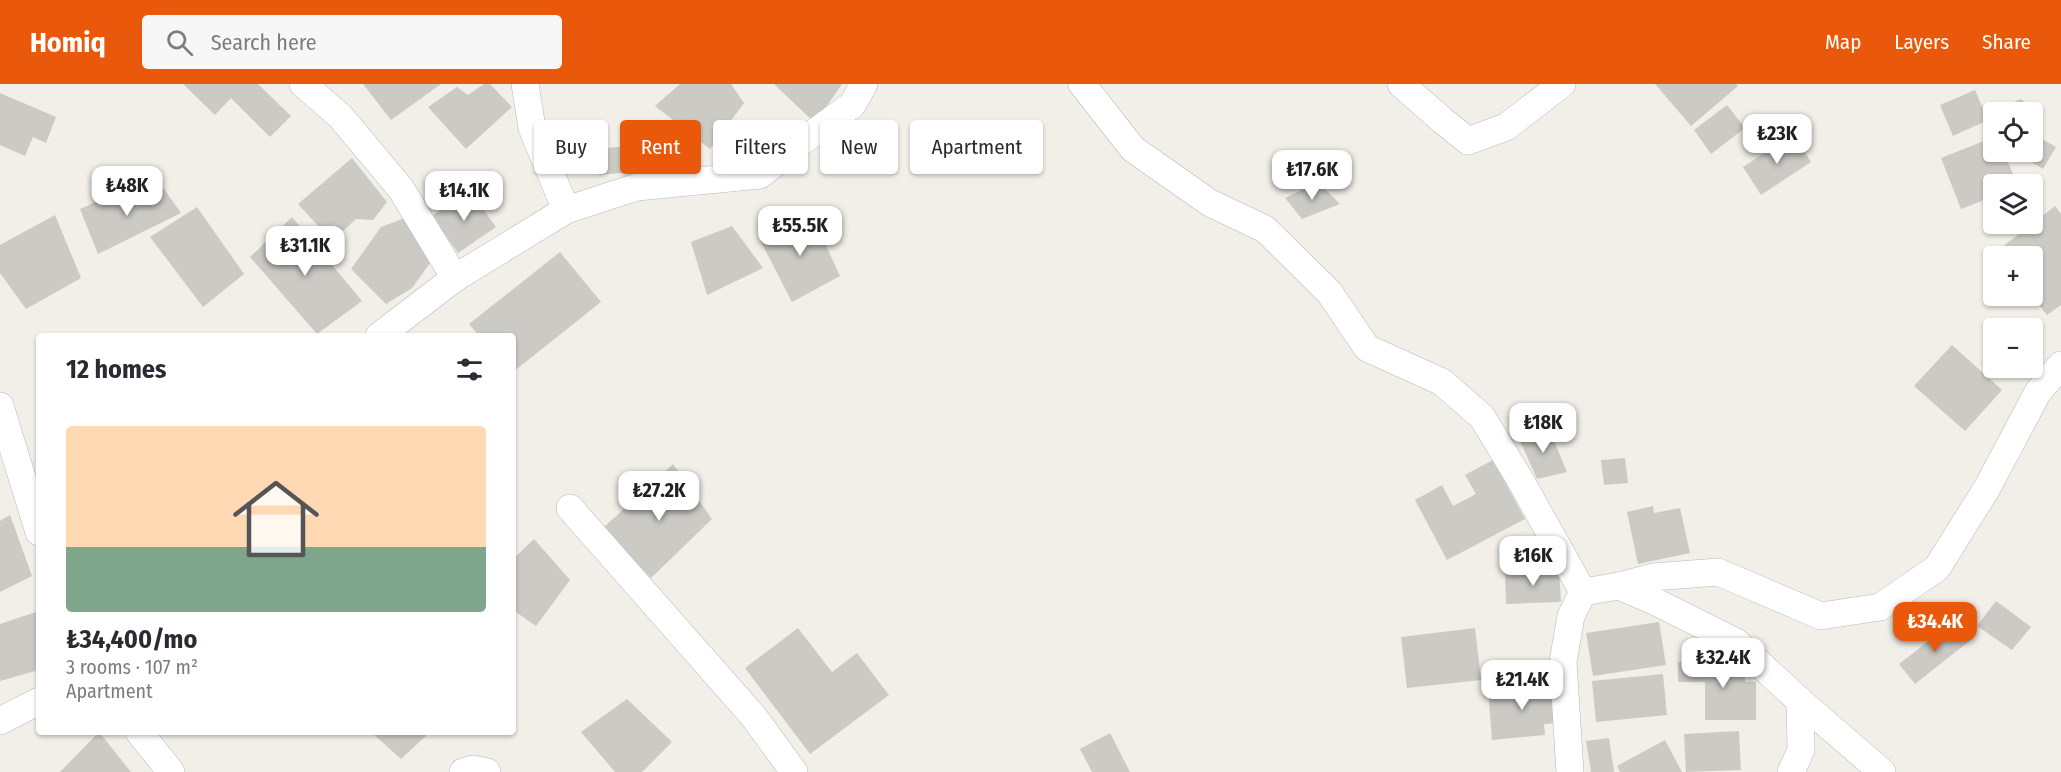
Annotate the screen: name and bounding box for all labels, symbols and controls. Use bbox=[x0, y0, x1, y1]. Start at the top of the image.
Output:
search box bbox=[142, 15, 562, 69]
text: Homiq bbox=[30, 26, 106, 59]
icon: search bbox=[163, 26, 196, 59]
text: Search here bbox=[211, 29, 317, 56]
text: Map bbox=[1825, 29, 1861, 55]
text: Layers bbox=[1894, 29, 1949, 55]
text: Share bbox=[1982, 29, 2031, 55]
map controls bbox=[1983, 102, 2043, 378]
button: locate bbox=[1983, 102, 2043, 162]
pin: ₺23K bbox=[1741, 114, 1813, 165]
chip: Buy bbox=[534, 120, 608, 174]
chip: Rent bbox=[620, 120, 701, 174]
chip: Filters bbox=[713, 120, 808, 174]
chip: New bbox=[820, 120, 898, 174]
chip: Apartment bbox=[910, 120, 1043, 174]
text: ₺23K bbox=[1757, 121, 1797, 145]
pin: ₺17.6K bbox=[1263, 150, 1361, 201]
text: ₺17.6K bbox=[1286, 157, 1338, 181]
pin: ₺48K bbox=[91, 166, 163, 217]
pin: ₺14.1K bbox=[415, 171, 513, 222]
text: ₺48K bbox=[106, 173, 148, 197]
button: layers bbox=[1983, 174, 2043, 234]
text: ₺14.1K bbox=[439, 178, 489, 202]
pin: ₺55.5K bbox=[751, 206, 849, 257]
text: ₺55.5K bbox=[772, 213, 828, 237]
pin: ₺31.1K bbox=[256, 226, 354, 277]
text: ₺31.1K bbox=[280, 233, 330, 257]
button: + bbox=[1983, 246, 2043, 306]
button: − bbox=[1983, 318, 2043, 378]
icon: filters bbox=[453, 353, 486, 386]
text: 12 homes bbox=[66, 354, 166, 385]
pin: ₺18K bbox=[1507, 403, 1579, 454]
text: ₺18K bbox=[1523, 410, 1563, 434]
icon: home bbox=[222, 465, 330, 573]
pin: ₺27.2K bbox=[610, 471, 708, 522]
text: ₺27.2K bbox=[632, 478, 686, 502]
pin: ₺16K bbox=[1497, 536, 1569, 587]
text: ₺16K bbox=[1513, 543, 1553, 567]
pin: ₺34.4K bbox=[1886, 602, 1984, 653]
text: ₺34.4K bbox=[1907, 609, 1963, 633]
text: ₺34,400/mo bbox=[66, 624, 197, 655]
pin: ₺32.4K bbox=[1674, 638, 1772, 689]
text: ₺32.4K bbox=[1695, 645, 1751, 669]
text: 3 rooms · 107 m² bbox=[66, 655, 198, 679]
pin: ₺21.4K bbox=[1473, 660, 1571, 711]
text: ₺21.4K bbox=[1495, 667, 1549, 691]
text: Apartment bbox=[66, 679, 153, 703]

